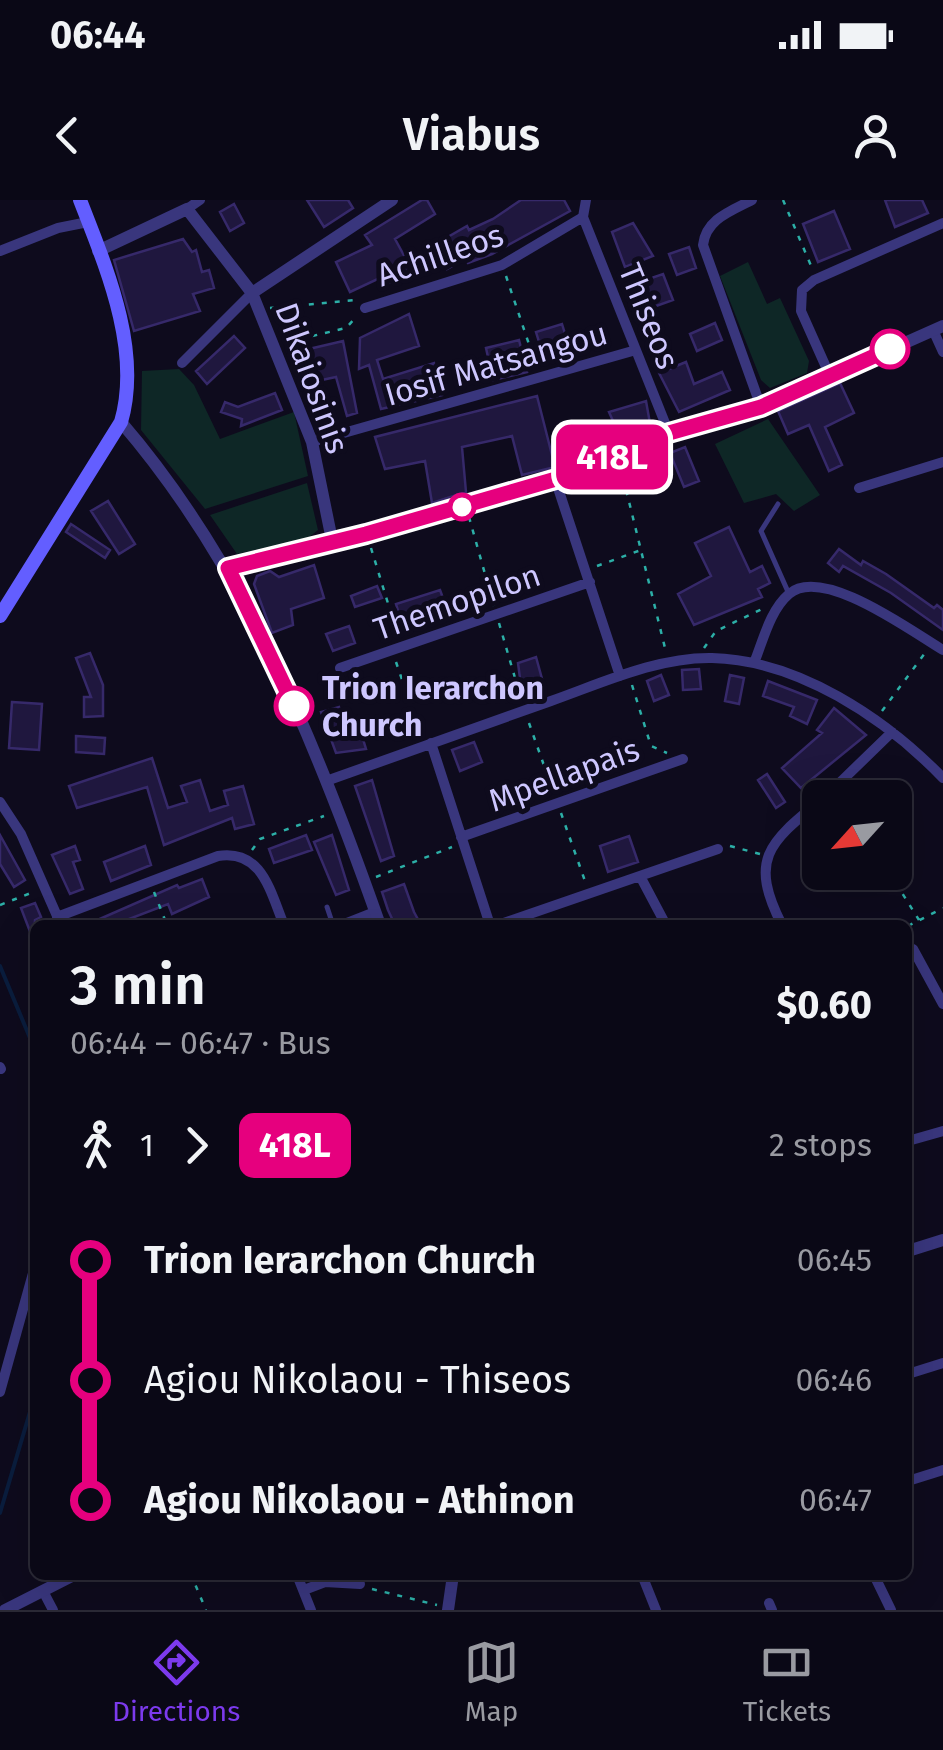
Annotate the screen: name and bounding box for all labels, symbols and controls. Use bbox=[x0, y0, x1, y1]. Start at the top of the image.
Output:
text: 06:44 bbox=[50, 12, 146, 58]
icon: back bbox=[40, 108, 95, 163]
text: Viabus bbox=[403, 108, 540, 162]
icon: person bbox=[848, 108, 903, 163]
street label: Achilleos bbox=[372, 216, 508, 294]
street label: Thiseos bbox=[611, 258, 687, 374]
street label: Dikaiosinis bbox=[267, 298, 357, 458]
street label: Iosif Matsangou bbox=[381, 314, 611, 414]
unlabelled marker bbox=[871, 330, 909, 368]
line badge: 418L bbox=[542, 424, 682, 490]
text: 418L bbox=[576, 436, 648, 478]
unlabelled marker bbox=[449, 494, 475, 520]
street label: Themopilon bbox=[369, 556, 545, 648]
place label: Trion Ierarchon Church bbox=[322, 669, 544, 744]
marker: Trion Ierarchon Church bbox=[275, 687, 313, 725]
street label: Mpellapais bbox=[484, 730, 644, 820]
north arrow bbox=[802, 780, 912, 890]
map controls bbox=[802, 780, 912, 890]
text: 3 min bbox=[70, 953, 206, 1019]
text: $0.60 bbox=[777, 982, 872, 1028]
text: 06:44 – 06:47 · Bus bbox=[70, 1024, 331, 1062]
icon: walk bbox=[70, 1118, 125, 1173]
icon: forward bbox=[169, 1118, 224, 1173]
text: 418L bbox=[259, 1124, 331, 1166]
text: 1 bbox=[140, 1126, 154, 1164]
text: 2 stops bbox=[769, 1126, 872, 1164]
text: Trion Ierarchon Church bbox=[144, 1237, 536, 1283]
text: 06:45 bbox=[797, 1241, 872, 1279]
text: Agiou Nikolaou - Thiseos bbox=[144, 1357, 571, 1403]
text: 06:46 bbox=[795, 1361, 872, 1399]
text: Agiou Nikolaou - Athinon bbox=[144, 1477, 575, 1523]
text: 06:47 bbox=[799, 1481, 872, 1519]
tab: Directions bbox=[112, 1635, 240, 1728]
tab: Map bbox=[464, 1635, 519, 1728]
tab: Tickets bbox=[743, 1635, 831, 1728]

